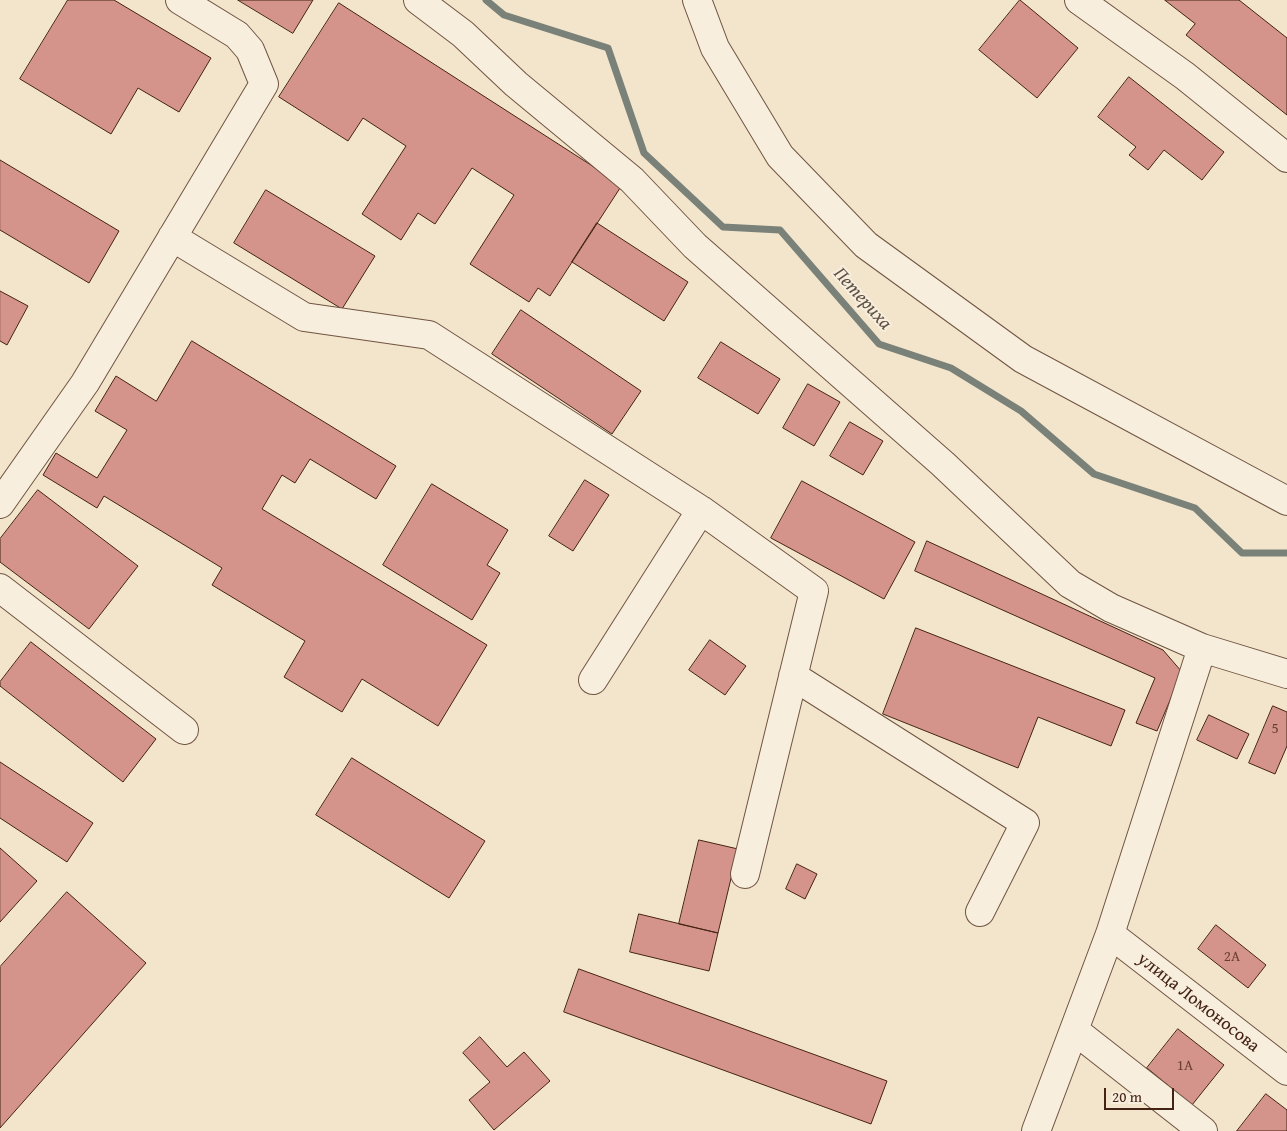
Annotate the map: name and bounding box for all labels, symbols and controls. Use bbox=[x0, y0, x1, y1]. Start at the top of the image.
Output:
water label: Петериха bbox=[828, 263, 896, 335]
house number: 5 bbox=[1271, 720, 1279, 738]
house number: 2А bbox=[1224, 948, 1240, 966]
street label: улица Ломоносова bbox=[1133, 949, 1263, 1057]
house number: 1А bbox=[1177, 1057, 1193, 1075]
scale bar bbox=[1107, 1078, 1177, 1110]
text: 20 m bbox=[1112, 1086, 1142, 1107]

